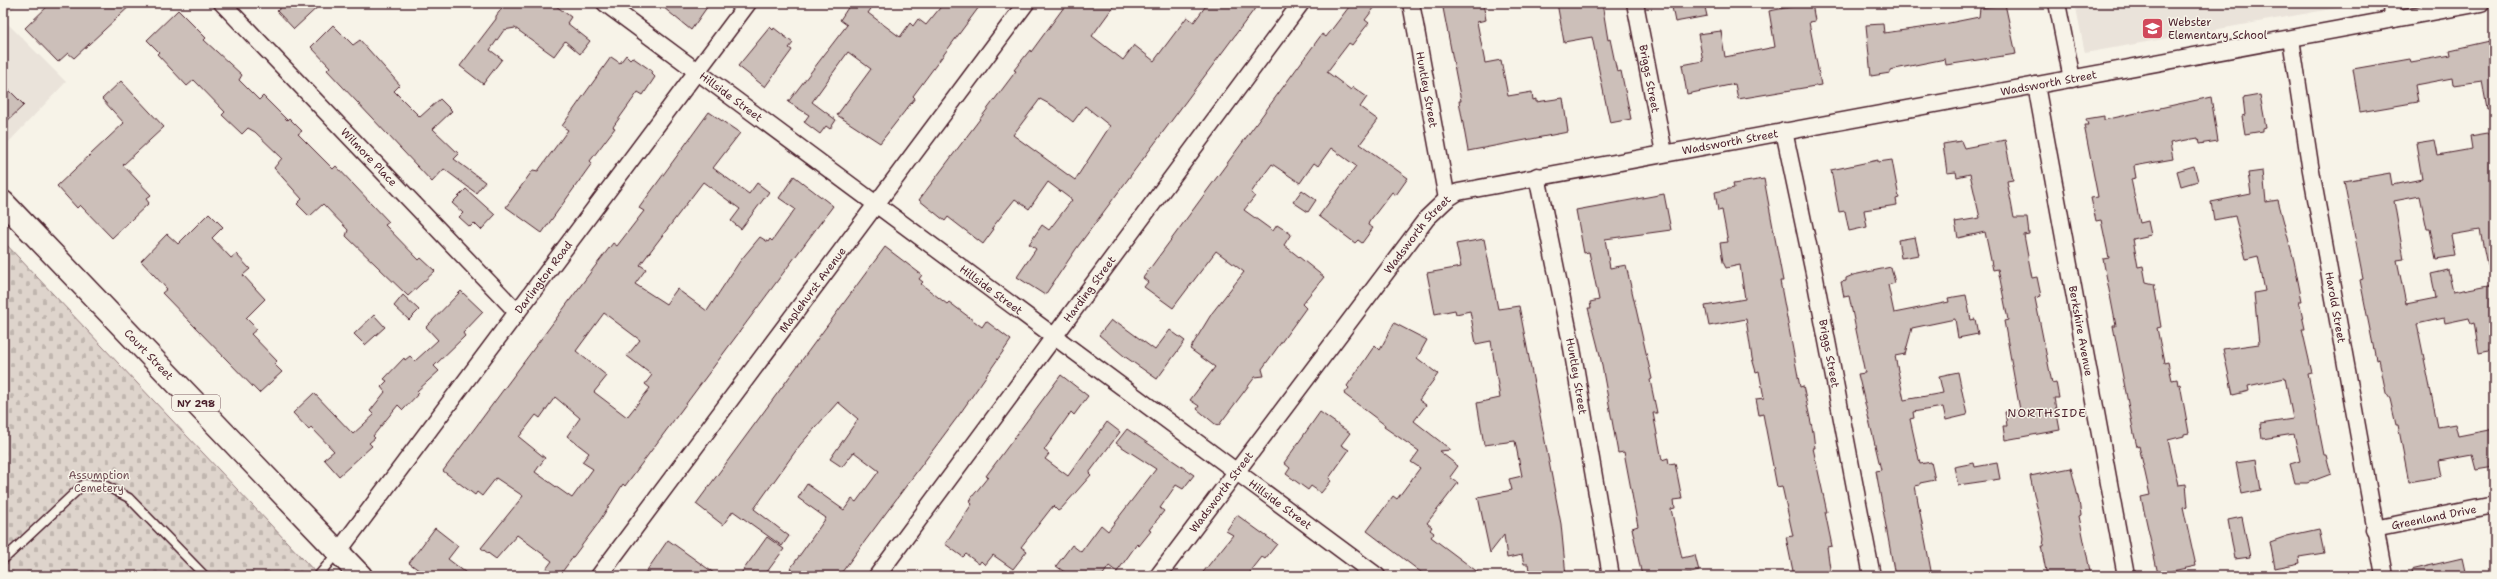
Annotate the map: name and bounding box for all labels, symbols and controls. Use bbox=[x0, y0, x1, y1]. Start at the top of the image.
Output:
school or university icon: Webster Elementary School bbox=[2139, 15, 2165, 41]
place label: Webster Elementary School bbox=[2168, 15, 2268, 43]
street label: Briggs Street bbox=[1635, 43, 1663, 114]
street label: Huntley Street bbox=[1412, 50, 1441, 129]
street label: Wadsworth Street bbox=[1999, 67, 2098, 100]
street label: Hillside Street bbox=[696, 69, 766, 125]
street label: Wilmore Place bbox=[337, 125, 400, 190]
street label: Wadsworth Street bbox=[1681, 126, 1780, 158]
street label: Wadsworth Street bbox=[1381, 192, 1454, 277]
street label: Darlington Road bbox=[511, 238, 576, 317]
street label: Maplehurst Avenue bbox=[776, 244, 850, 336]
street label: Harding Street bbox=[1060, 253, 1119, 325]
street label: Hillside Street bbox=[956, 262, 1026, 319]
street label: Harold Street bbox=[2321, 271, 2349, 344]
street label: Berkshire Avenue bbox=[2065, 285, 2096, 377]
street label: Briggs Street bbox=[1815, 318, 1843, 389]
street label: Court Street bbox=[121, 326, 177, 384]
street label: Huntley Street bbox=[1562, 337, 1590, 416]
road number: NY 298 bbox=[172, 395, 220, 411]
district label: NORTHSIDE bbox=[2007, 405, 2087, 421]
street label: Wadsworth Street bbox=[1186, 449, 1257, 536]
park label: Assumption Cemetery bbox=[68, 468, 130, 496]
street label: Hillside Street bbox=[1245, 476, 1315, 533]
street label: Greenland Drive bbox=[2390, 502, 2478, 533]

